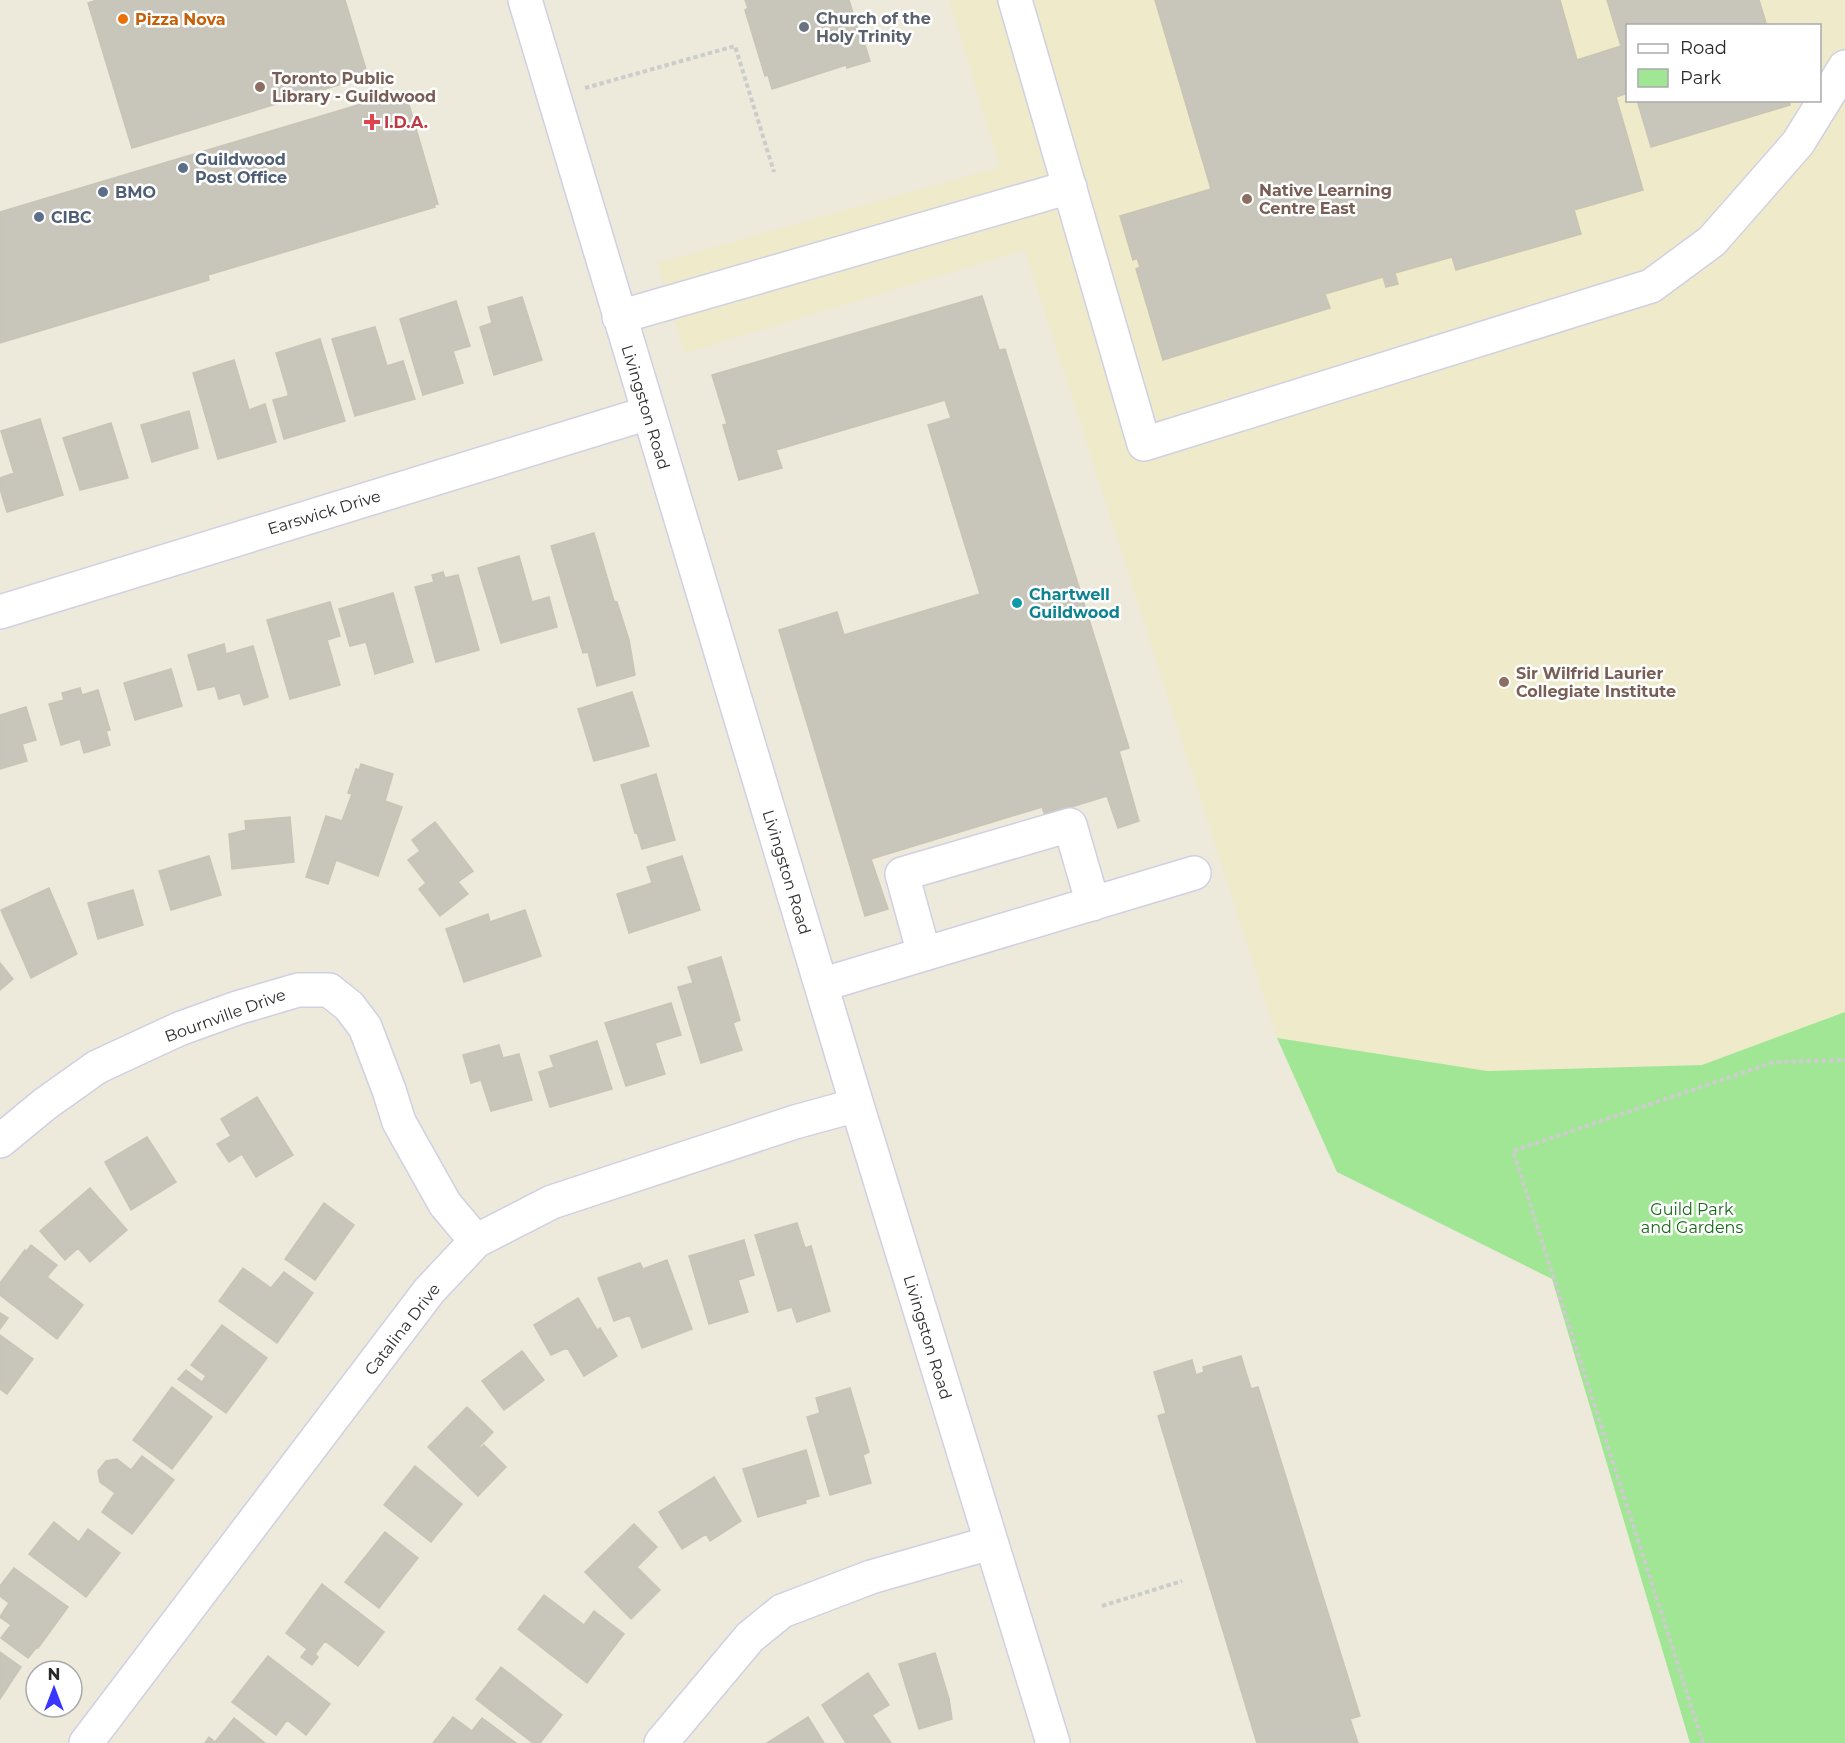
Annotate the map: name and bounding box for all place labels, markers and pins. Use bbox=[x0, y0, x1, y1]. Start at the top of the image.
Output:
place label: Church of the Holy Trinity bbox=[816, 9, 931, 46]
place label: Pizza Nova bbox=[135, 10, 226, 29]
marker: Pizza Nova bbox=[116, 12, 130, 26]
marker: Church of the Holy Trinity bbox=[797, 20, 811, 34]
place label: Toronto Public Library - Guildwood bbox=[272, 69, 436, 106]
marker: Toronto Public Library - Guildwood bbox=[253, 80, 267, 94]
place label: I.D.A. bbox=[384, 113, 428, 132]
marker: I.D.A. bbox=[365, 115, 379, 129]
place label: Guildwood Post Office bbox=[195, 150, 287, 187]
marker: Guildwood Post Office bbox=[176, 161, 190, 175]
place label: Native Learning Centre East bbox=[1259, 181, 1392, 218]
place label: BMO bbox=[115, 183, 156, 202]
marker: BMO bbox=[96, 185, 110, 199]
marker: Native Learning Centre East bbox=[1240, 192, 1254, 206]
place label: CIBC bbox=[51, 208, 92, 227]
marker: CIBC bbox=[32, 210, 46, 224]
place label: Chartwell Guildwood bbox=[1029, 585, 1120, 622]
marker: Chartwell Guildwood bbox=[1010, 596, 1024, 610]
place label: Sir Wilfrid Laurier Collegiate Institute bbox=[1516, 664, 1676, 701]
marker: Sir Wilfrid Laurier Collegiate Institute bbox=[1497, 675, 1511, 689]

